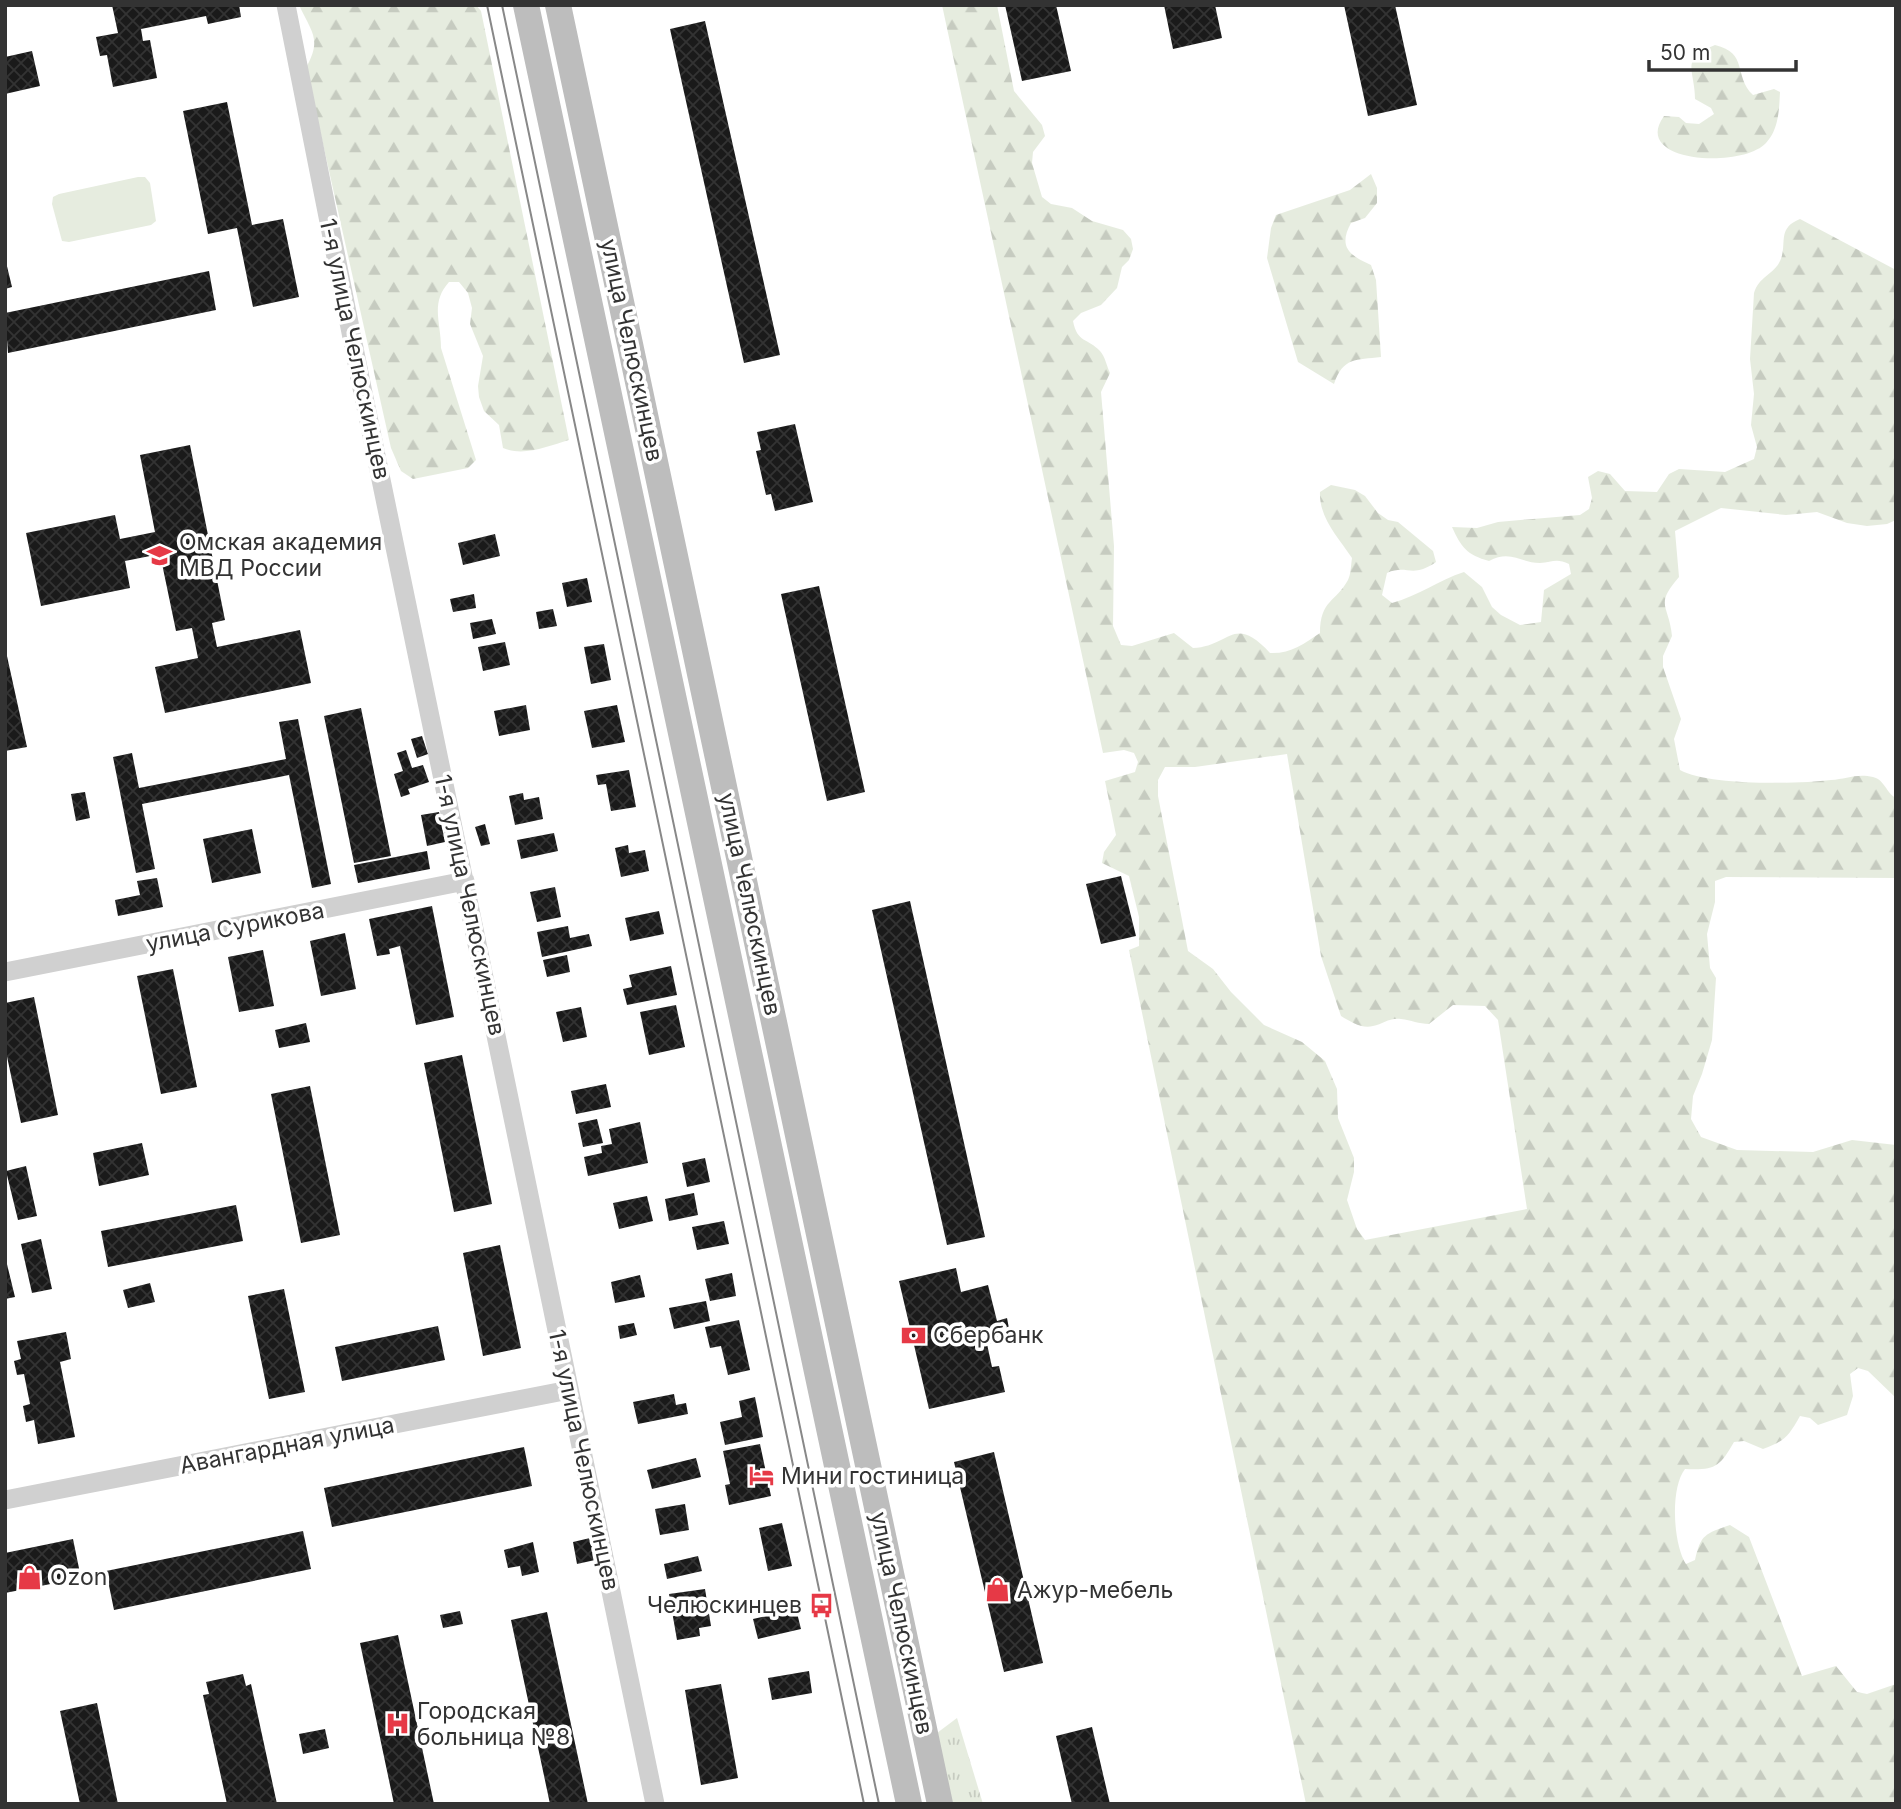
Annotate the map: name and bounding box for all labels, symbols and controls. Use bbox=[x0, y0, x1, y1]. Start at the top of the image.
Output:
scale bar bbox=[1649, 28, 1796, 72]
text: 50 m bbox=[1660, 40, 1710, 65]
street label: 1-я улица Челюскинцев bbox=[314, 216, 396, 482]
street label: улица Челюскинцев bbox=[595, 236, 669, 464]
place label: Омская академия МВД России bbox=[179, 528, 382, 582]
school or university icon: Омская академия МВД России bbox=[145, 541, 173, 569]
street label: 1-я улица Челюскинцев bbox=[429, 772, 511, 1038]
street label: улица Челюскинцев bbox=[713, 790, 787, 1018]
street label: улица Сурикова bbox=[144, 896, 326, 958]
bank icon: Сбербанк bbox=[899, 1321, 927, 1349]
place label: Сбербанк bbox=[933, 1321, 1044, 1349]
street label: 1-я улица Челюскинцев bbox=[543, 1327, 625, 1593]
street label: Авангардная улица bbox=[177, 1410, 397, 1480]
hotel icon: Мини гостиница bbox=[747, 1462, 775, 1490]
place label: Мини гостиница bbox=[781, 1462, 964, 1490]
street label: улица Челюскинцев bbox=[865, 1509, 939, 1737]
shop icon: Ozon bbox=[16, 1563, 44, 1591]
place label: Ozon bbox=[50, 1563, 107, 1591]
shop icon: Ажур-мебель bbox=[983, 1576, 1011, 1604]
place label: Ажур-мебель bbox=[1017, 1576, 1173, 1604]
place label: Челюскинцев bbox=[647, 1591, 802, 1619]
bus stop icon: Челюскинцев bbox=[808, 1591, 836, 1619]
place label: Городская больница №8 bbox=[417, 1697, 570, 1751]
hospital icon: Городская больница №8 bbox=[383, 1710, 411, 1738]

